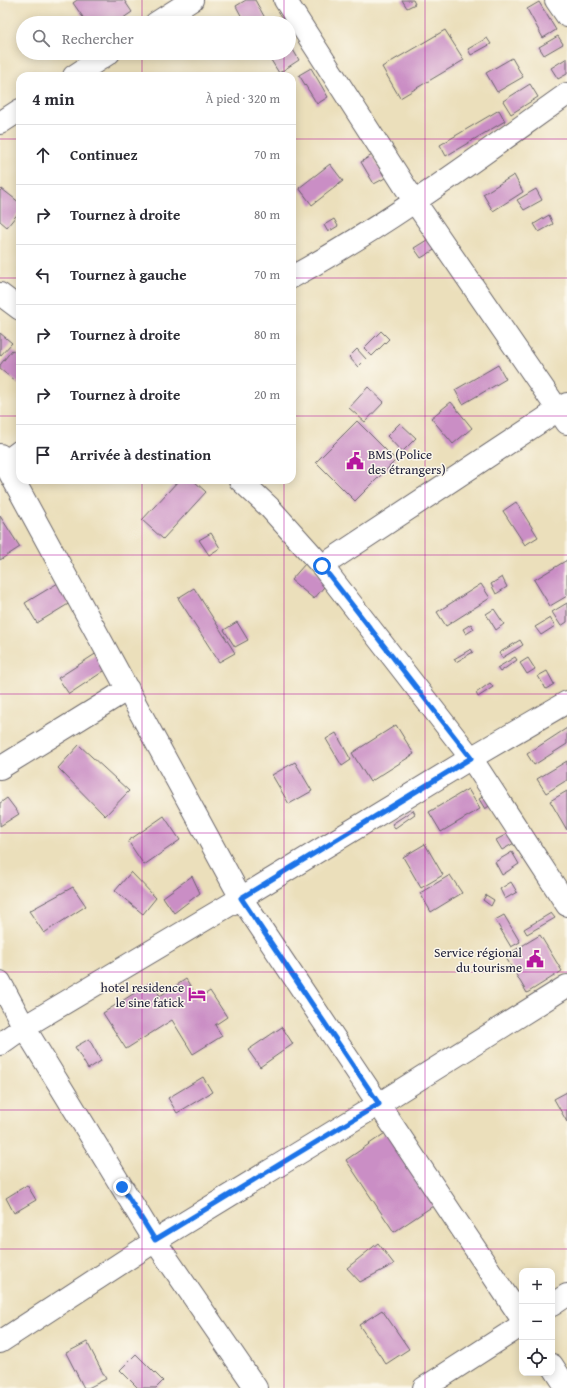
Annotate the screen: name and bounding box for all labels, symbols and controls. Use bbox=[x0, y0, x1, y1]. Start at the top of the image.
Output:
search box bbox=[16, 16, 296, 60]
icon: search bbox=[30, 27, 52, 49]
text: Rechercher bbox=[62, 28, 134, 49]
text: 4 min bbox=[32, 86, 74, 111]
text: À pied · 320 m bbox=[205, 89, 280, 108]
icon: ahead bbox=[32, 144, 54, 166]
text: Continuez bbox=[70, 144, 138, 165]
text: 70 m bbox=[254, 145, 280, 164]
icon: right bbox=[32, 204, 54, 226]
text: Tournez à droite bbox=[70, 204, 180, 225]
text: 80 m bbox=[254, 205, 280, 224]
icon: left bbox=[32, 264, 54, 286]
text: Tournez à gauche bbox=[70, 264, 187, 285]
text: 70 m bbox=[254, 265, 280, 284]
icon: right bbox=[32, 324, 54, 346]
text: Tournez à droite bbox=[70, 324, 180, 345]
text: 80 m bbox=[254, 325, 280, 344]
icon: right bbox=[32, 384, 54, 406]
text: Tournez à droite bbox=[70, 384, 180, 405]
text: 20 m bbox=[254, 385, 280, 404]
icon: arrive bbox=[32, 444, 54, 466]
text: Arrivée à destination bbox=[70, 444, 211, 465]
place label: BMS (Police des étrangers) bbox=[368, 445, 446, 479]
public building icon: BMS (Police des étrangers) bbox=[345, 451, 365, 471]
route start bbox=[313, 557, 331, 575]
place label: Service régional du tourisme bbox=[434, 943, 522, 977]
public building icon: Service régional du tourisme bbox=[525, 949, 545, 969]
place label: hotel residence le sine fatick bbox=[101, 978, 184, 1012]
hotel icon: hotel residence le sine fatick bbox=[187, 984, 207, 1004]
route end bbox=[113, 1178, 131, 1196]
map controls bbox=[519, 1268, 555, 1376]
button: + bbox=[519, 1268, 555, 1304]
button: − bbox=[519, 1304, 555, 1340]
button: locate bbox=[519, 1340, 555, 1376]

